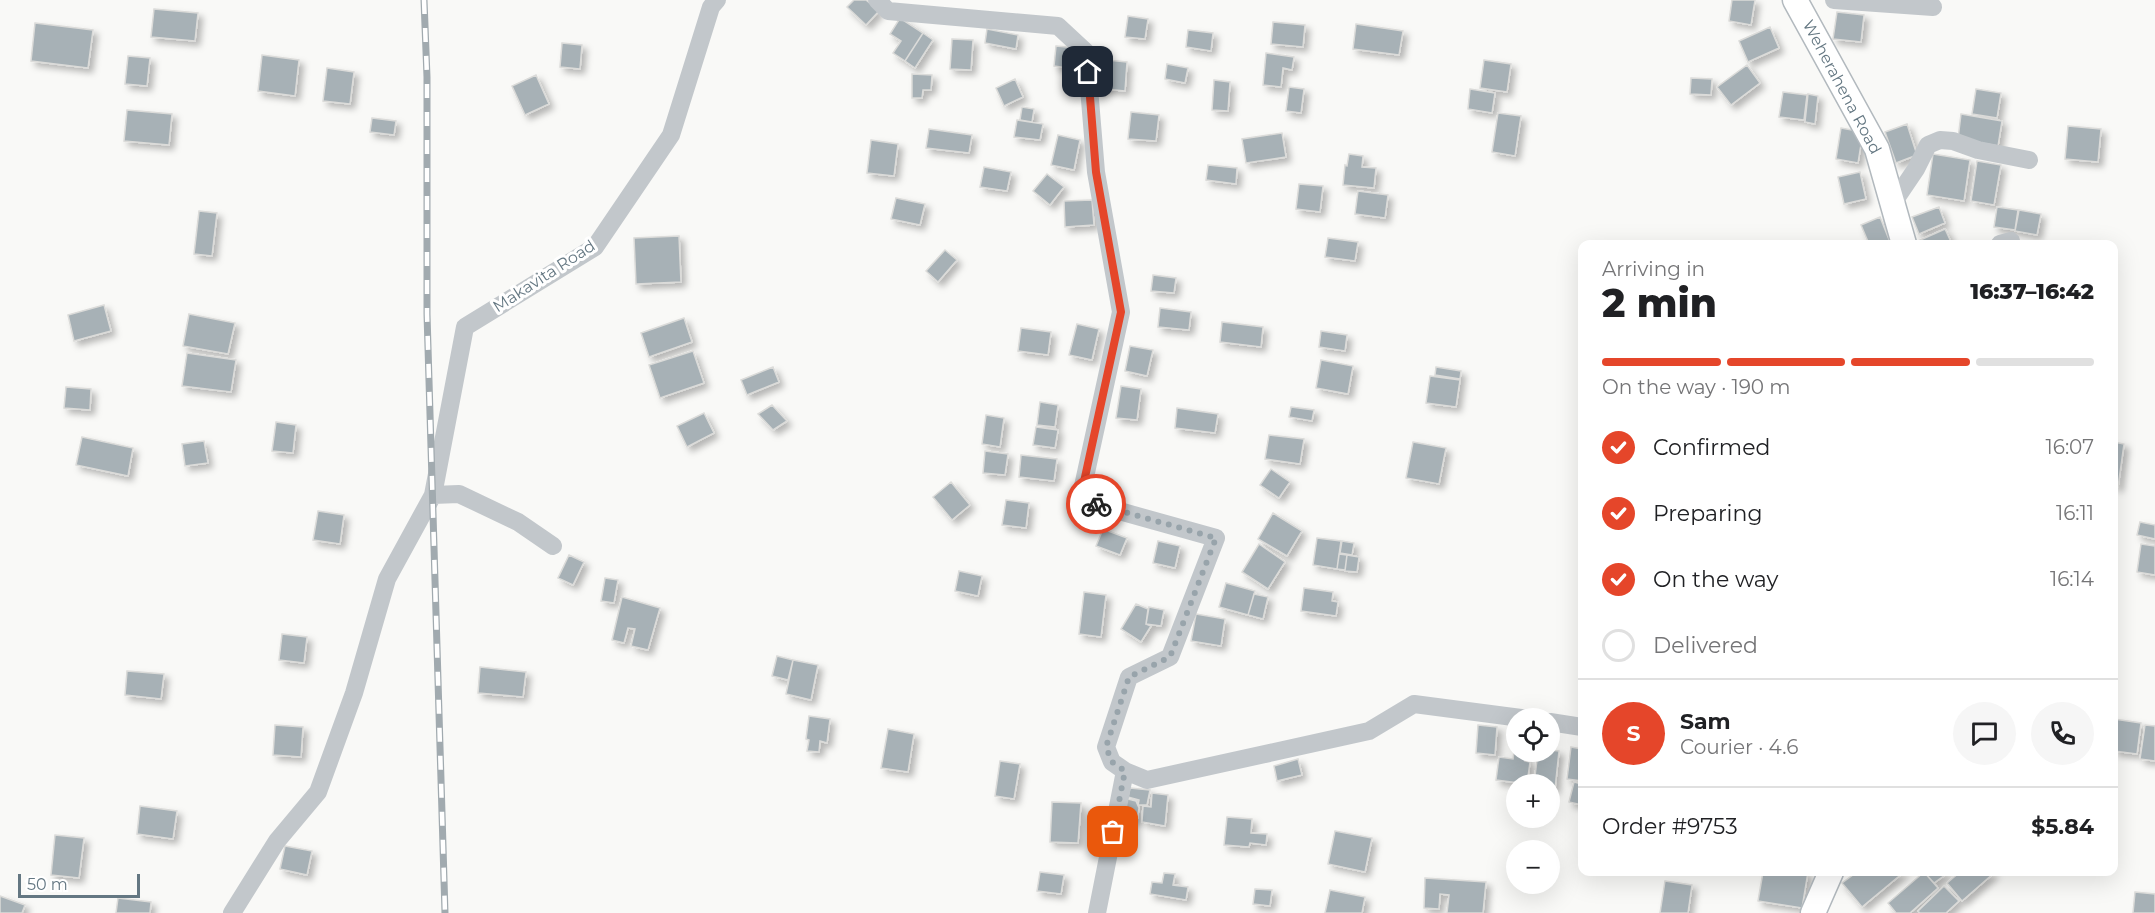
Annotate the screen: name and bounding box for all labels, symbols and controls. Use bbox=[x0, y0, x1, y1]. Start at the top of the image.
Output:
street label: Weherahena Road bbox=[1799, 17, 1885, 157]
pin bbox=[1062, 46, 1113, 97]
icon: home bbox=[1071, 55, 1104, 88]
street label: Makavita Road bbox=[489, 236, 599, 316]
text: Arriving in bbox=[1602, 257, 1705, 281]
text: 16:37–16:42 bbox=[1970, 278, 2094, 305]
text: 2 min bbox=[1602, 279, 1717, 327]
text: On the way · 190 m bbox=[1602, 375, 1791, 399]
icon: check bbox=[1602, 431, 1635, 464]
text: Confirmed bbox=[1653, 434, 1770, 461]
text: 16:07 bbox=[2045, 435, 2094, 459]
courier bbox=[1066, 474, 1126, 534]
icon: bike bbox=[1080, 488, 1113, 521]
icon: check bbox=[1602, 497, 1635, 530]
text: Preparing bbox=[1653, 500, 1762, 527]
text: 16:11 bbox=[2056, 501, 2094, 525]
icon: check bbox=[1602, 563, 1635, 596]
text: On the way bbox=[1653, 566, 1778, 593]
text: 16:14 bbox=[2050, 567, 2094, 591]
text: Delivered bbox=[1653, 632, 1758, 659]
button: chat bbox=[1953, 702, 2016, 765]
button: phone bbox=[2031, 702, 2094, 765]
map controls bbox=[1506, 708, 1560, 894]
button: locate bbox=[1506, 708, 1560, 762]
text: Sam bbox=[1680, 708, 1731, 735]
text: S bbox=[1626, 720, 1641, 747]
text: Courier · 4.6 bbox=[1680, 735, 1798, 759]
button: + bbox=[1506, 774, 1560, 828]
pin bbox=[1087, 806, 1138, 857]
text: Order #9753 bbox=[1602, 813, 1738, 840]
text: $5.84 bbox=[2031, 813, 2094, 840]
icon: bag bbox=[1096, 815, 1129, 848]
button: − bbox=[1506, 840, 1560, 894]
scale bar bbox=[18, 871, 140, 898]
text: 50 m bbox=[27, 875, 68, 894]

